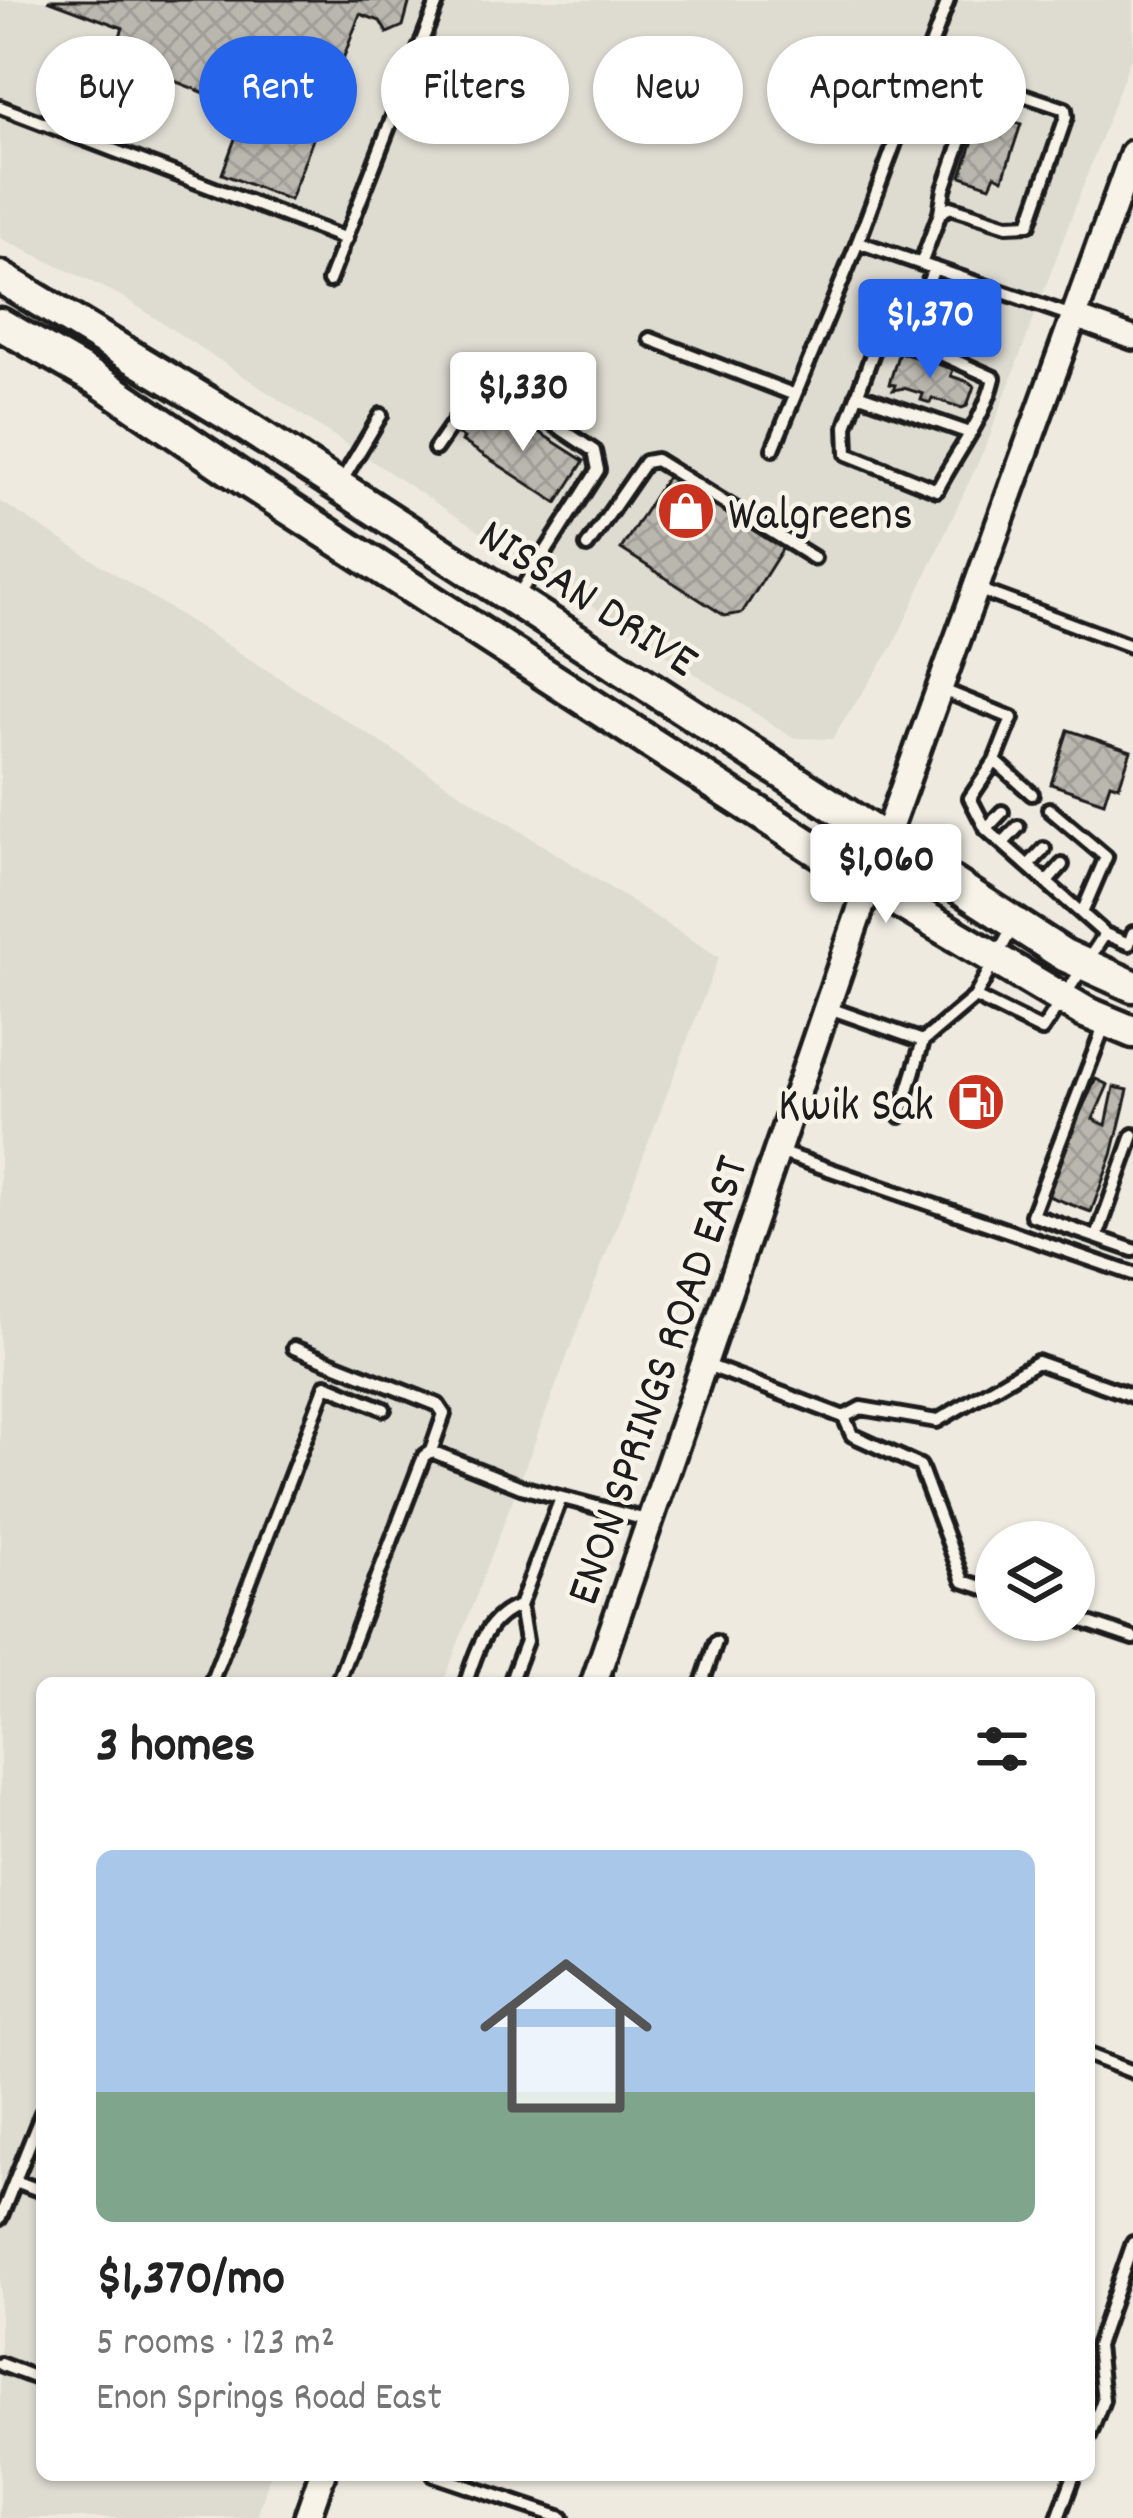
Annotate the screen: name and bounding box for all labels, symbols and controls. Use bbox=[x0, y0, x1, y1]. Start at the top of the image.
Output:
chip: Buy bbox=[36, 36, 175, 144]
chip: Rent bbox=[199, 36, 357, 144]
chip: Filters bbox=[381, 36, 569, 144]
chip: New bbox=[593, 36, 743, 144]
chip: Apartment bbox=[767, 36, 1026, 144]
pin: $1,370 bbox=[832, 279, 1028, 381]
text: $1,370 bbox=[885, 290, 975, 345]
pin: $1,330 bbox=[425, 352, 621, 454]
text: $1,330 bbox=[477, 363, 569, 418]
shop icon: Walgreens bbox=[655, 480, 717, 542]
place label: Walgreens bbox=[728, 484, 913, 553]
street label: NISSAN DRIVE bbox=[462, 504, 710, 698]
pin: $1,060 bbox=[788, 824, 984, 926]
text: $1,060 bbox=[837, 835, 935, 890]
fuel station icon: Kwik Sak bbox=[945, 1071, 1007, 1133]
place label: Kwik Sak bbox=[778, 1075, 934, 1144]
street label: ENON SPRINGS ROAD EAST bbox=[552, 1148, 770, 1615]
map controls bbox=[975, 1521, 1095, 1641]
button: layers bbox=[975, 1521, 1095, 1641]
text: 3 homes bbox=[96, 1713, 255, 1785]
icon: filters bbox=[969, 1716, 1035, 1782]
icon: home bbox=[458, 1928, 674, 2144]
text: $1,370/mo bbox=[96, 2246, 285, 2318]
text: 5 rooms · 123 m² bbox=[96, 2318, 335, 2373]
text: Enon Springs Road East bbox=[96, 2373, 442, 2428]

